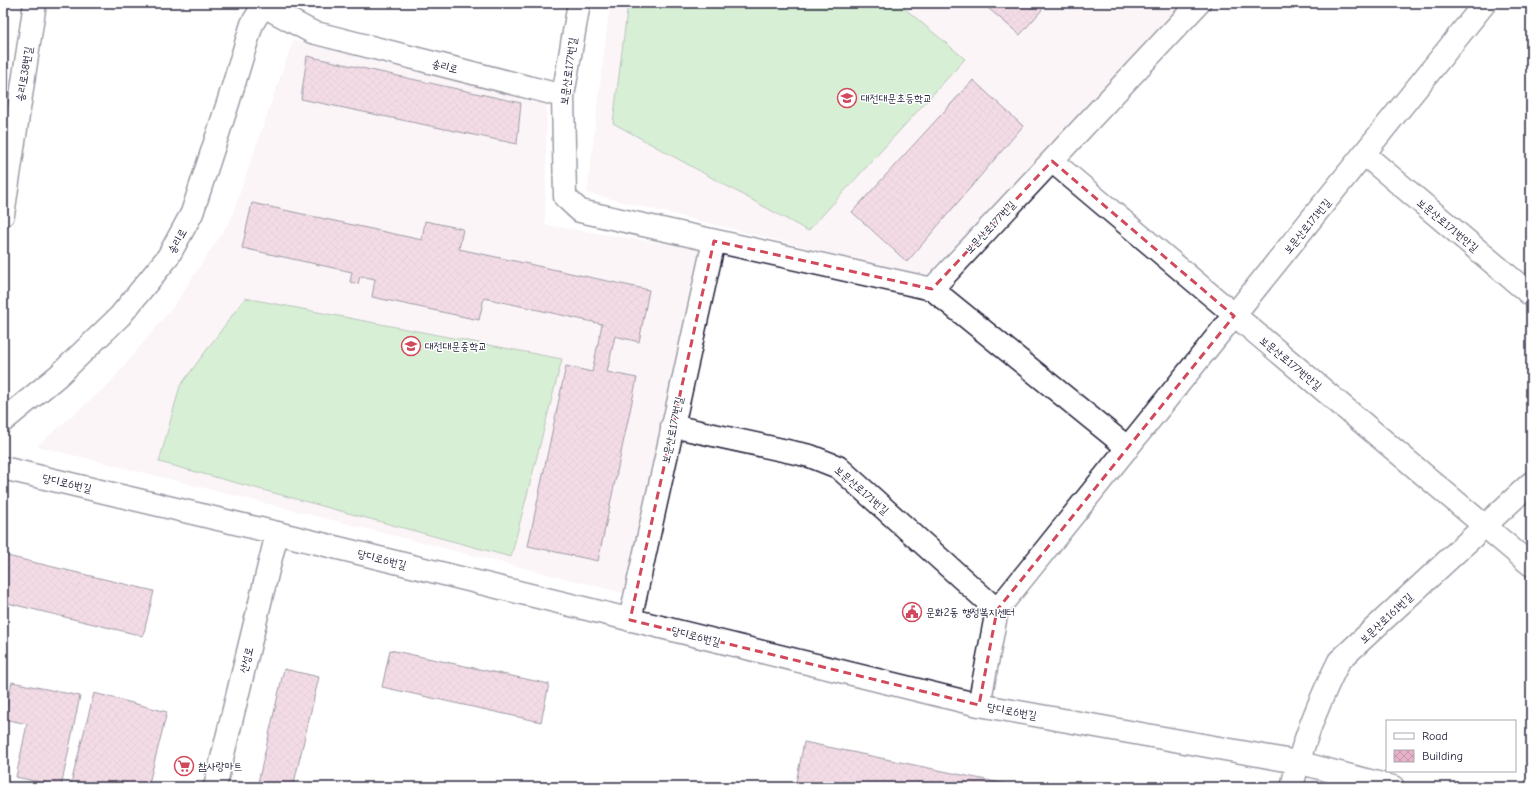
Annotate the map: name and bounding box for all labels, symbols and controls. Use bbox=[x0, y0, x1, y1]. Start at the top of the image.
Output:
street label: 보문산로177번길 bbox=[557, 36, 580, 106]
street label: 송리로38번길 bbox=[14, 46, 35, 103]
street label: 송리로 bbox=[430, 57, 459, 76]
school or university icon: 대전대문초등학교 bbox=[836, 87, 858, 109]
place label: 대전대문초등학교 bbox=[861, 92, 932, 105]
street label: 보문산로171번길 bbox=[1281, 196, 1334, 256]
street label: 보문산로171번안길 bbox=[1414, 196, 1481, 255]
street label: 보문산로177번길 bbox=[962, 198, 1018, 257]
street label: 송리로 bbox=[165, 226, 190, 256]
street label: 보문산로177번안길 bbox=[1257, 334, 1324, 393]
school or university icon: 대전대문중학교 bbox=[400, 335, 422, 357]
place label: 대전대문중학교 bbox=[425, 340, 487, 353]
street label: 보문산로177번길 bbox=[659, 395, 686, 465]
street label: 보문산로171번길 bbox=[832, 463, 891, 517]
street label: 당디로6번길 bbox=[41, 472, 93, 496]
street label: 당디로6번길 bbox=[356, 547, 408, 572]
street label: 보문산로161번길 bbox=[1357, 590, 1416, 646]
public building icon: 문화2동 행정복지센터 bbox=[901, 601, 923, 623]
place label: 문화2동 행정복지센터 bbox=[926, 606, 1015, 619]
street label: 당디로6번길 bbox=[670, 624, 722, 649]
street label: 산성로 bbox=[237, 646, 256, 675]
street label: 당디로6번길 bbox=[986, 701, 1038, 722]
legend bbox=[1386, 720, 1516, 772]
text: Road bbox=[1422, 729, 1448, 743]
text: Building bbox=[1422, 749, 1463, 763]
supermarket icon: 참사랑마트 bbox=[173, 755, 195, 777]
place label: 참사랑마트 bbox=[198, 760, 242, 773]

